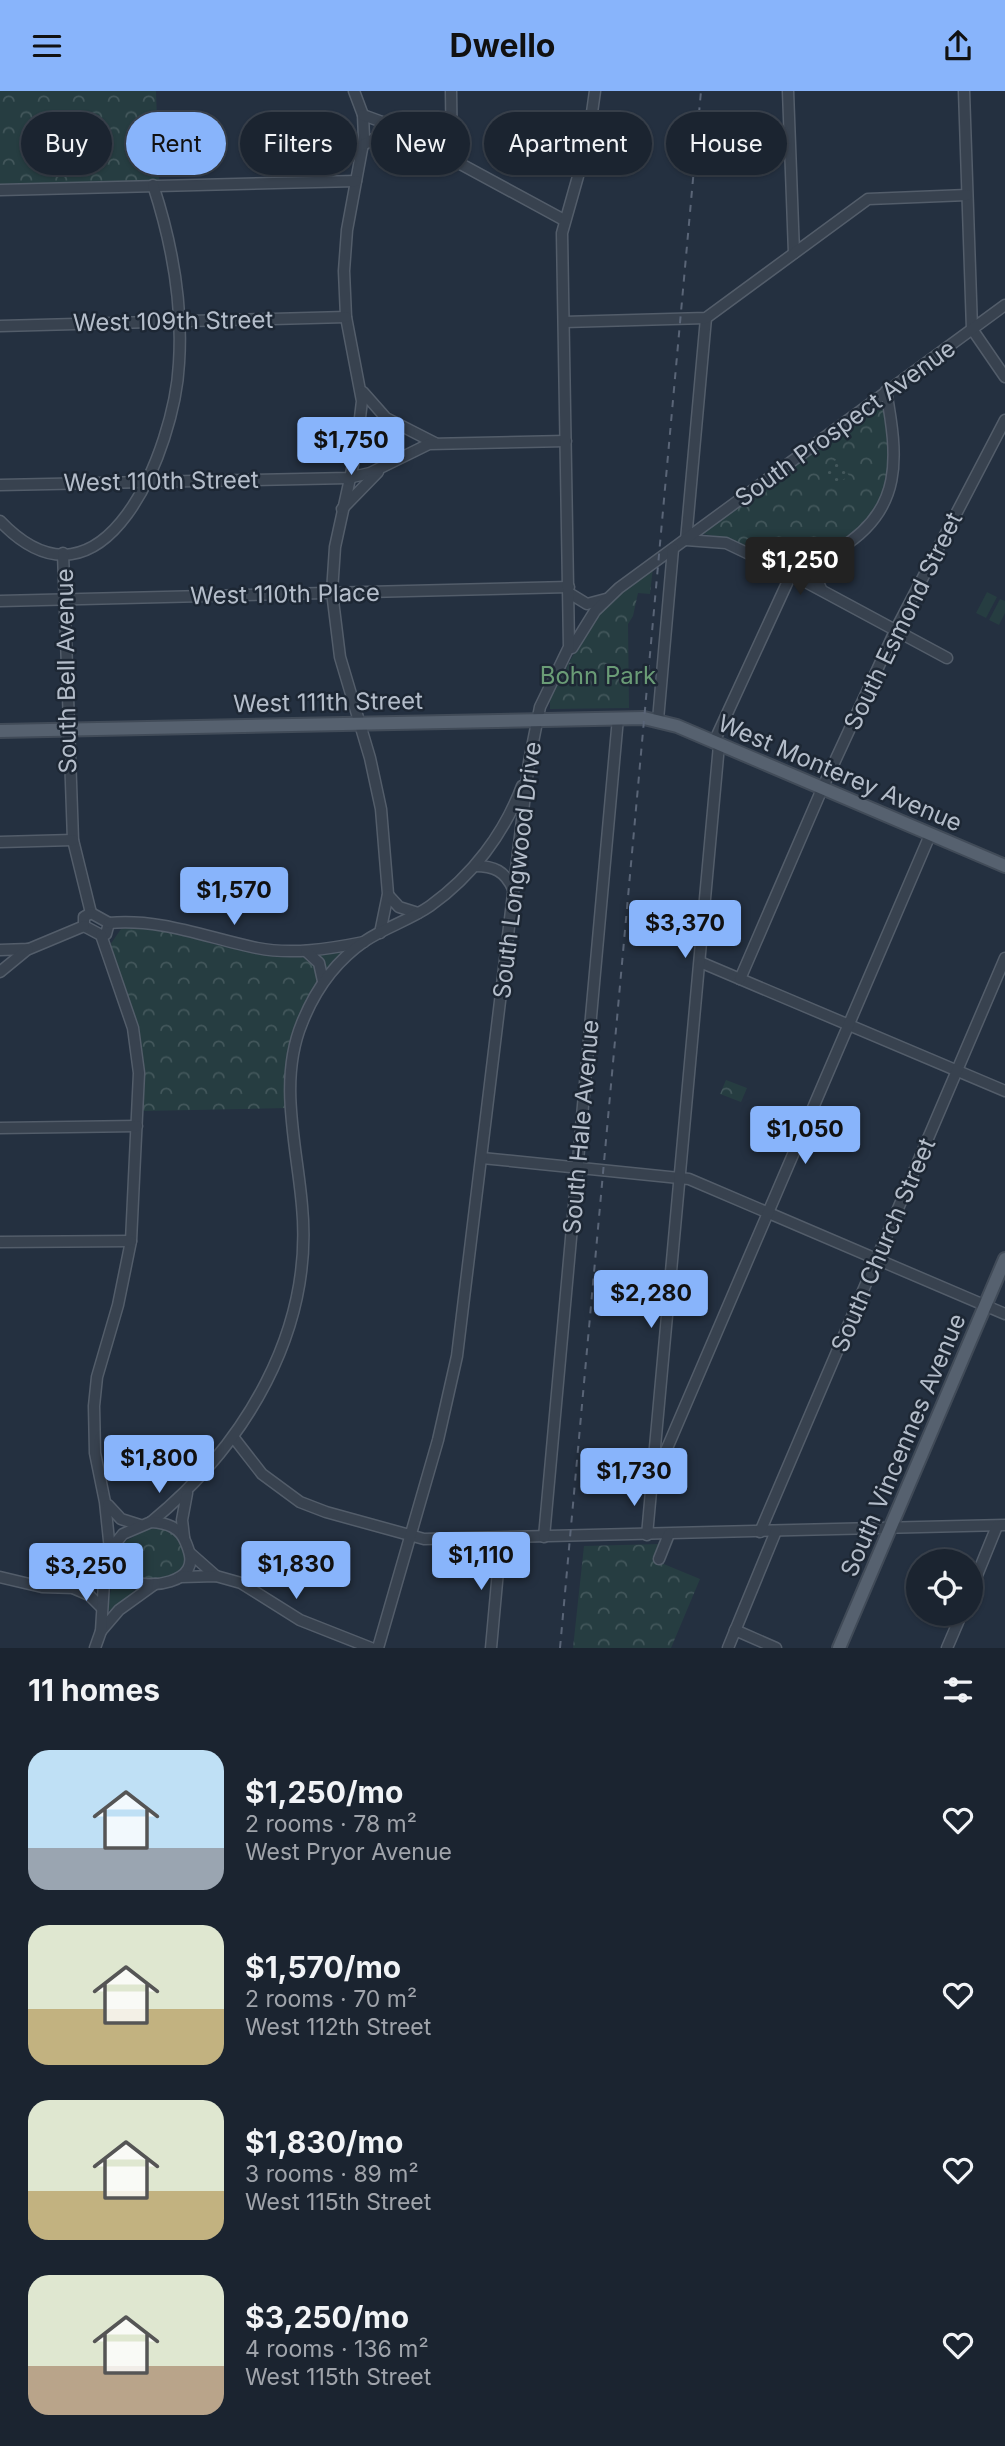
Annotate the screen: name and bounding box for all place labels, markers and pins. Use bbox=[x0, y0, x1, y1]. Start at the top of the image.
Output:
pin: $1,750 bbox=[294, 417, 408, 477]
pin: $1,250 bbox=[743, 538, 857, 597]
pin: $1,570 bbox=[177, 867, 291, 927]
pin: $3,370 bbox=[628, 901, 742, 960]
pin: $1,050 bbox=[748, 1107, 862, 1166]
pin: $2,280 bbox=[594, 1271, 708, 1330]
pin: $1,800 bbox=[102, 1435, 216, 1495]
pin: $1,730 bbox=[577, 1449, 691, 1508]
pin: $1,110 bbox=[424, 1533, 538, 1592]
pin: $1,830 bbox=[239, 1541, 353, 1601]
pin: $3,250 bbox=[29, 1543, 143, 1603]

